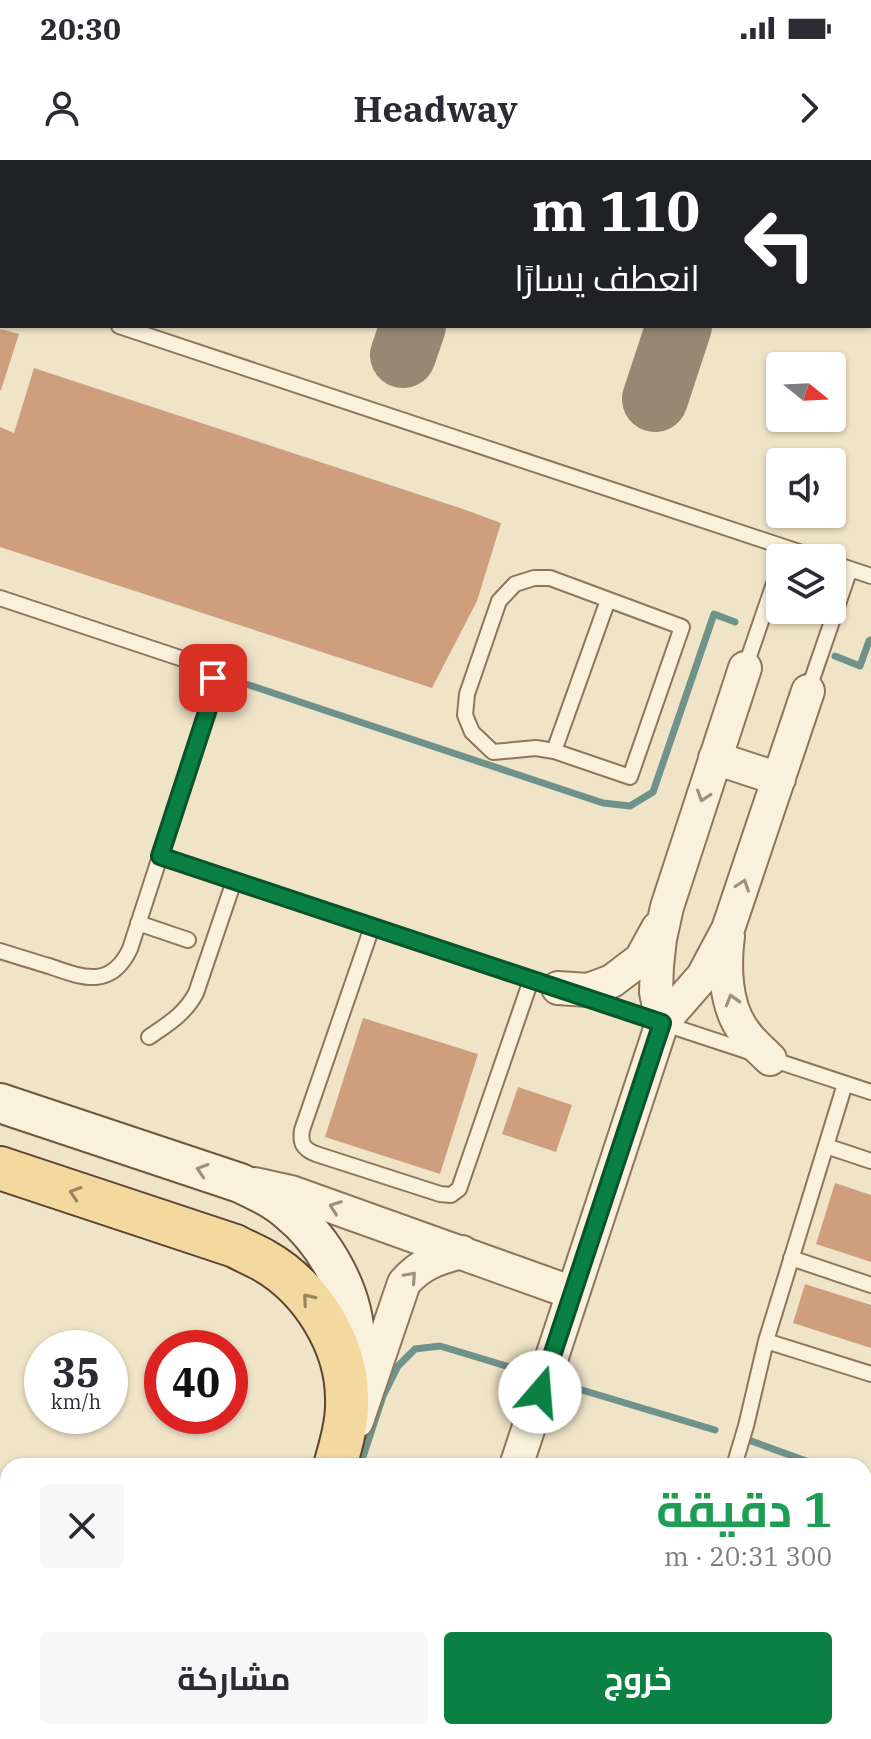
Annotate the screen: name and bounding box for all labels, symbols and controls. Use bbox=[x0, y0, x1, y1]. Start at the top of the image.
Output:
text: 20:30 bbox=[40, 9, 121, 48]
text: Headway bbox=[353, 85, 518, 132]
icon: person bbox=[40, 86, 84, 130]
icon: forward bbox=[787, 86, 831, 130]
text: 110 m bbox=[532, 174, 700, 246]
icon: left bbox=[728, 192, 832, 296]
text: انعطف يسارًا bbox=[514, 254, 700, 301]
north arrow bbox=[766, 352, 846, 432]
map controls bbox=[766, 352, 846, 624]
button: sound bbox=[766, 448, 846, 528]
button: layers bbox=[766, 544, 846, 624]
pin bbox=[179, 644, 247, 712]
icon: arrive bbox=[191, 656, 235, 700]
one-way arrow bbox=[697, 788, 713, 802]
one-way arrow bbox=[734, 879, 750, 893]
one-way arrow bbox=[725, 993, 741, 1007]
one-way arrow bbox=[196, 1163, 209, 1179]
one-way arrow bbox=[69, 1186, 83, 1202]
one-way arrow bbox=[329, 1201, 343, 1217]
one-way arrow bbox=[402, 1272, 417, 1286]
one-way arrow bbox=[303, 1294, 318, 1309]
speed limit sign: 40 bbox=[144, 1330, 248, 1434]
text: 35 bbox=[52, 1346, 100, 1398]
position arrow bbox=[498, 1350, 582, 1434]
text: km/h bbox=[51, 1388, 101, 1415]
text: 1 دقيقة bbox=[656, 1478, 832, 1540]
button: close bbox=[40, 1484, 124, 1568]
text: 300 m · 20:31 bbox=[664, 1539, 832, 1573]
button: مشاركة bbox=[40, 1632, 428, 1724]
button: خروج bbox=[444, 1632, 832, 1724]

